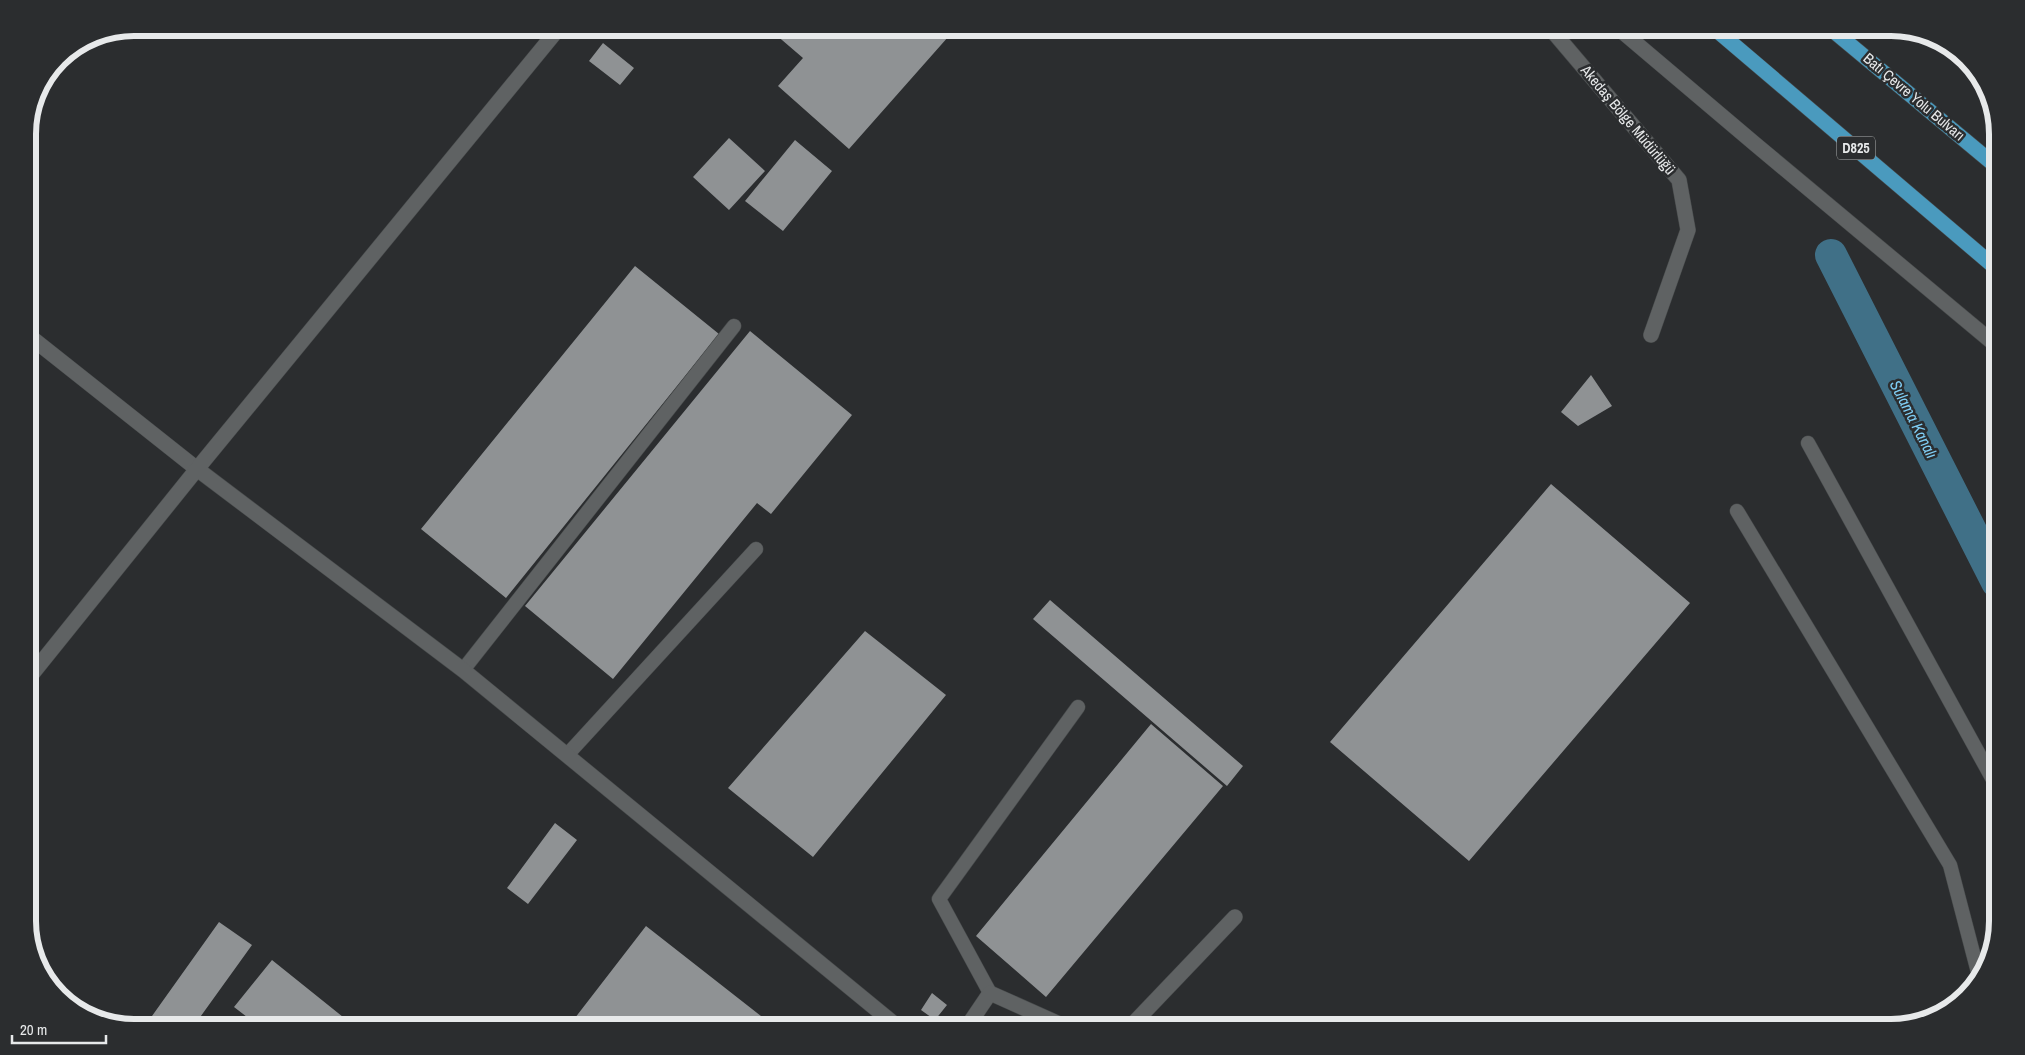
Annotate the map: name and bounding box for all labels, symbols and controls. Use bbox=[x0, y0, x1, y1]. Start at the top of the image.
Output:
street label: Batı Çevre Yolu Bulvarı bbox=[1859, 48, 1970, 145]
street label: Akedaş Bölge Müdürlüğü bbox=[1576, 60, 1681, 179]
road number: D825 bbox=[1837, 136, 1875, 160]
water label: Sulama Kanalı bbox=[1885, 376, 1943, 462]
scale bar bbox=[12, 1012, 106, 1044]
text: 20 m bbox=[20, 1019, 47, 1040]

